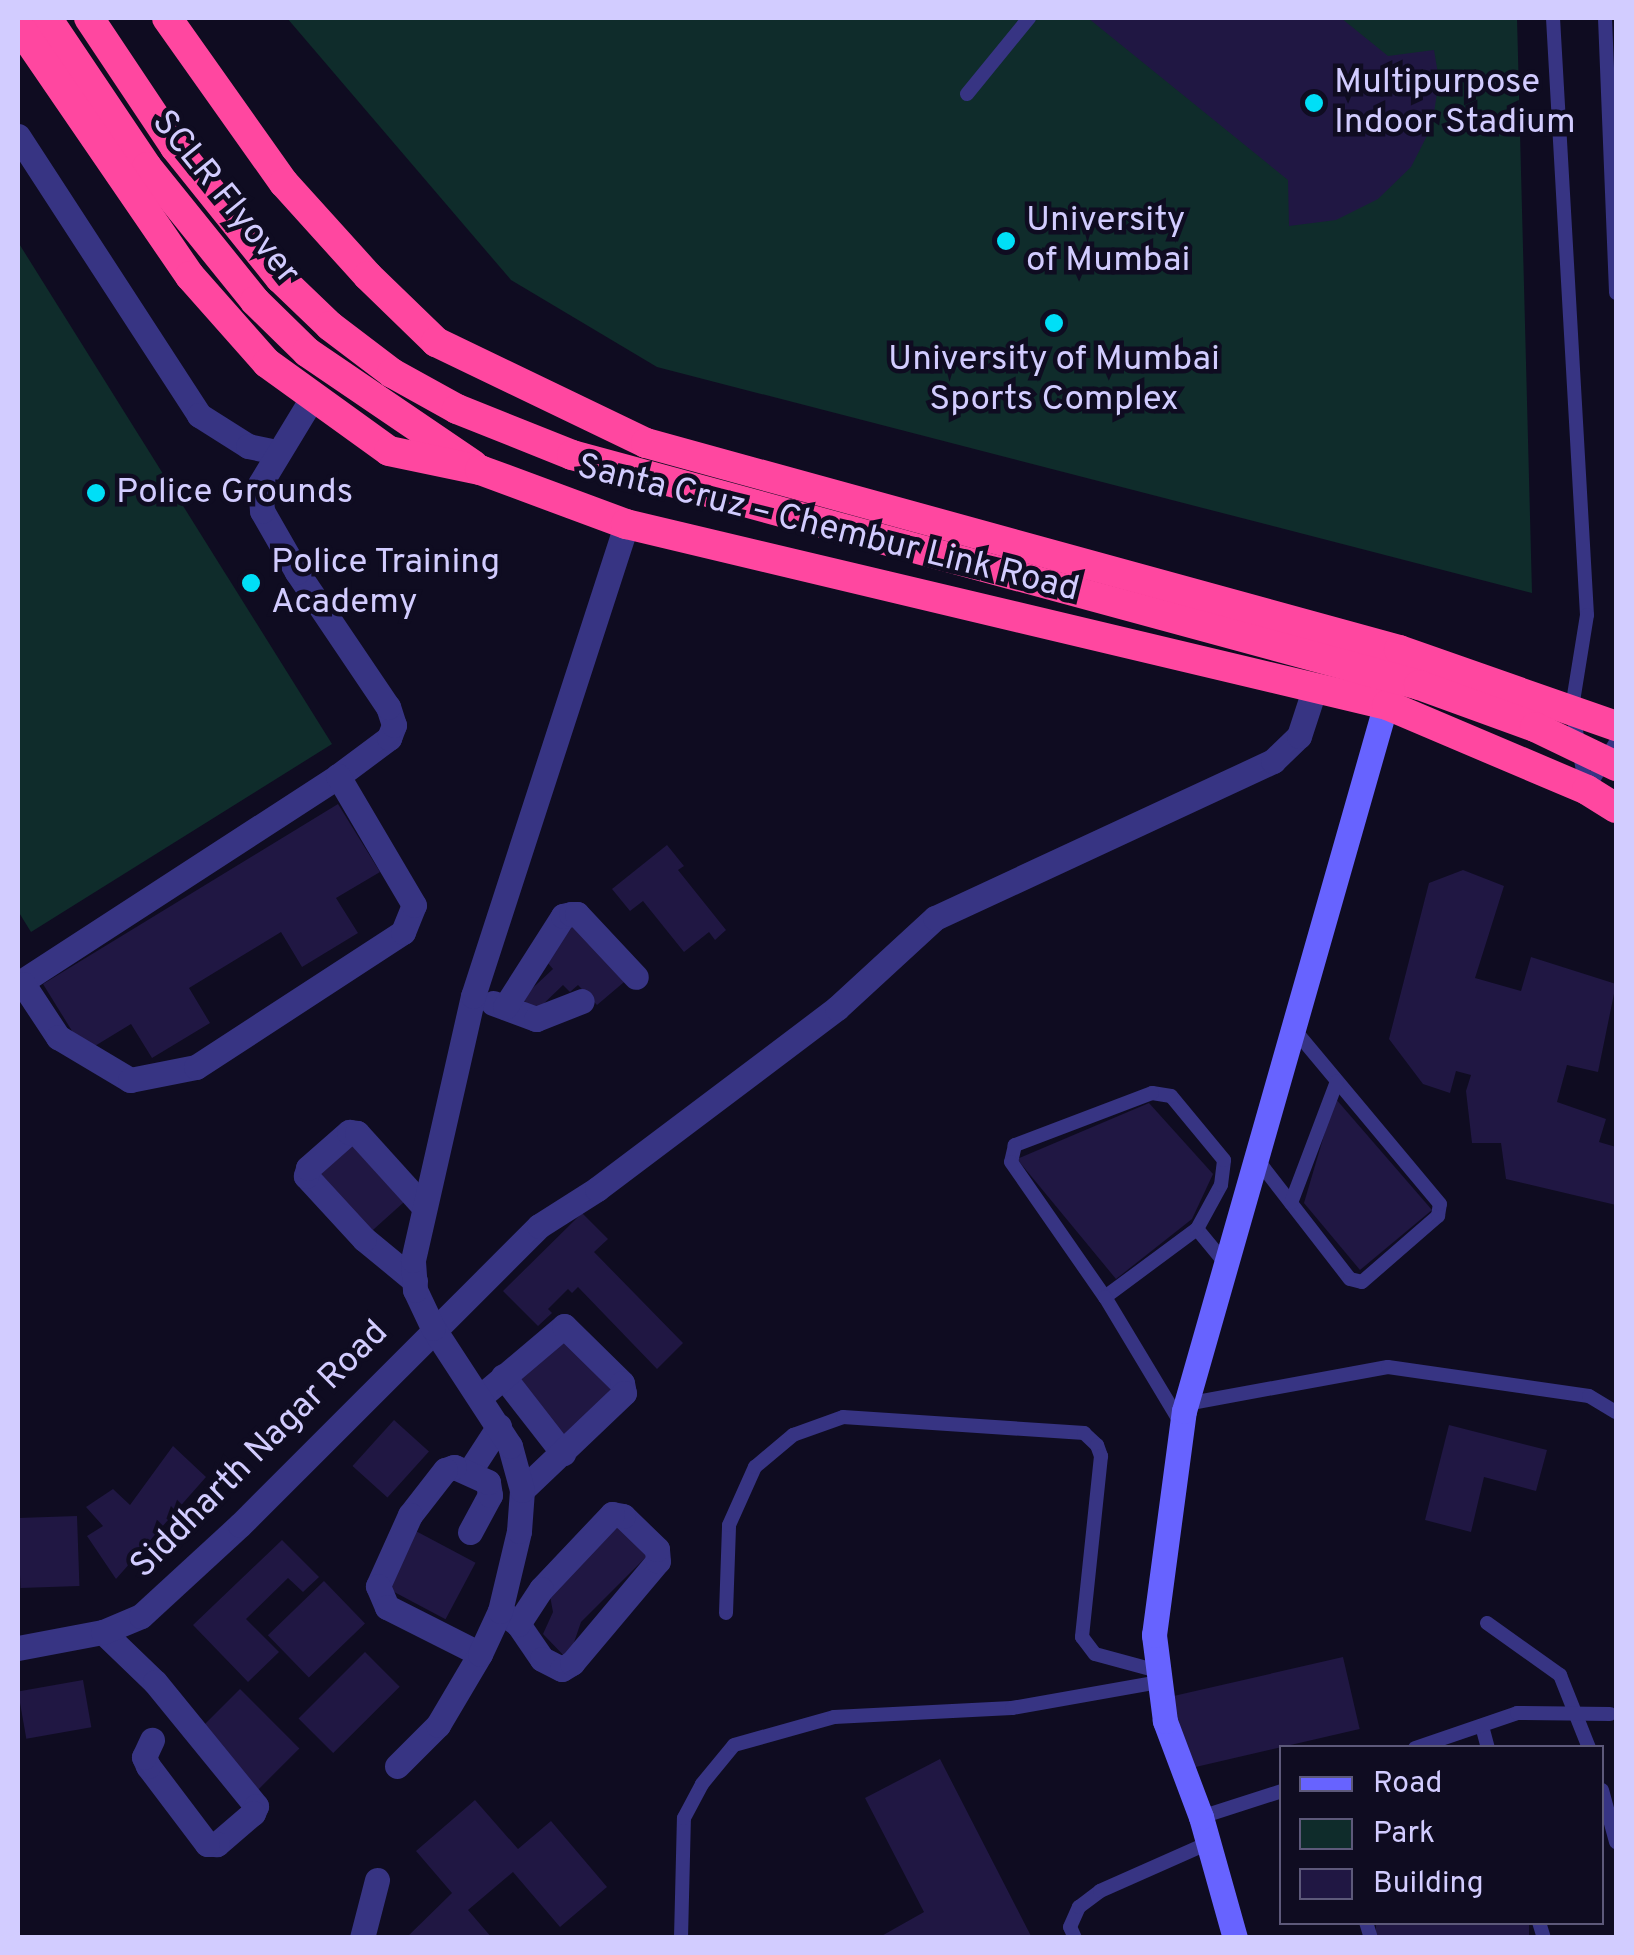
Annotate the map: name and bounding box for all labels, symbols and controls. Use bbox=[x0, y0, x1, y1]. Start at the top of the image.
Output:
place label: Multipurpose Indoor Stadium bbox=[1334, 62, 1576, 144]
marker: Multipurpose Indoor Stadium bbox=[1303, 92, 1325, 114]
street label: SCLR Flyover bbox=[142, 103, 308, 293]
place label: University of Mumbai bbox=[1026, 200, 1190, 282]
marker: University of Mumbai bbox=[995, 230, 1017, 252]
marker: University of Mumbai Sports Complex bbox=[1043, 312, 1065, 334]
place label: University of Mumbai Sports Complex bbox=[888, 339, 1220, 421]
street label: Santa Cruz – Chembur Link Road bbox=[573, 446, 1083, 612]
place label: Police Grounds bbox=[116, 472, 353, 514]
marker: Police Grounds bbox=[85, 482, 107, 504]
place label: Police Training Academy bbox=[271, 542, 502, 624]
marker: Police Training Academy bbox=[240, 572, 262, 594]
street label: Siddharth Nagar Road bbox=[123, 1313, 397, 1587]
legend bbox=[1279, 1745, 1604, 1925]
text: Road bbox=[1373, 1766, 1442, 1803]
text: Park bbox=[1373, 1816, 1435, 1853]
text: Building bbox=[1373, 1866, 1484, 1903]

